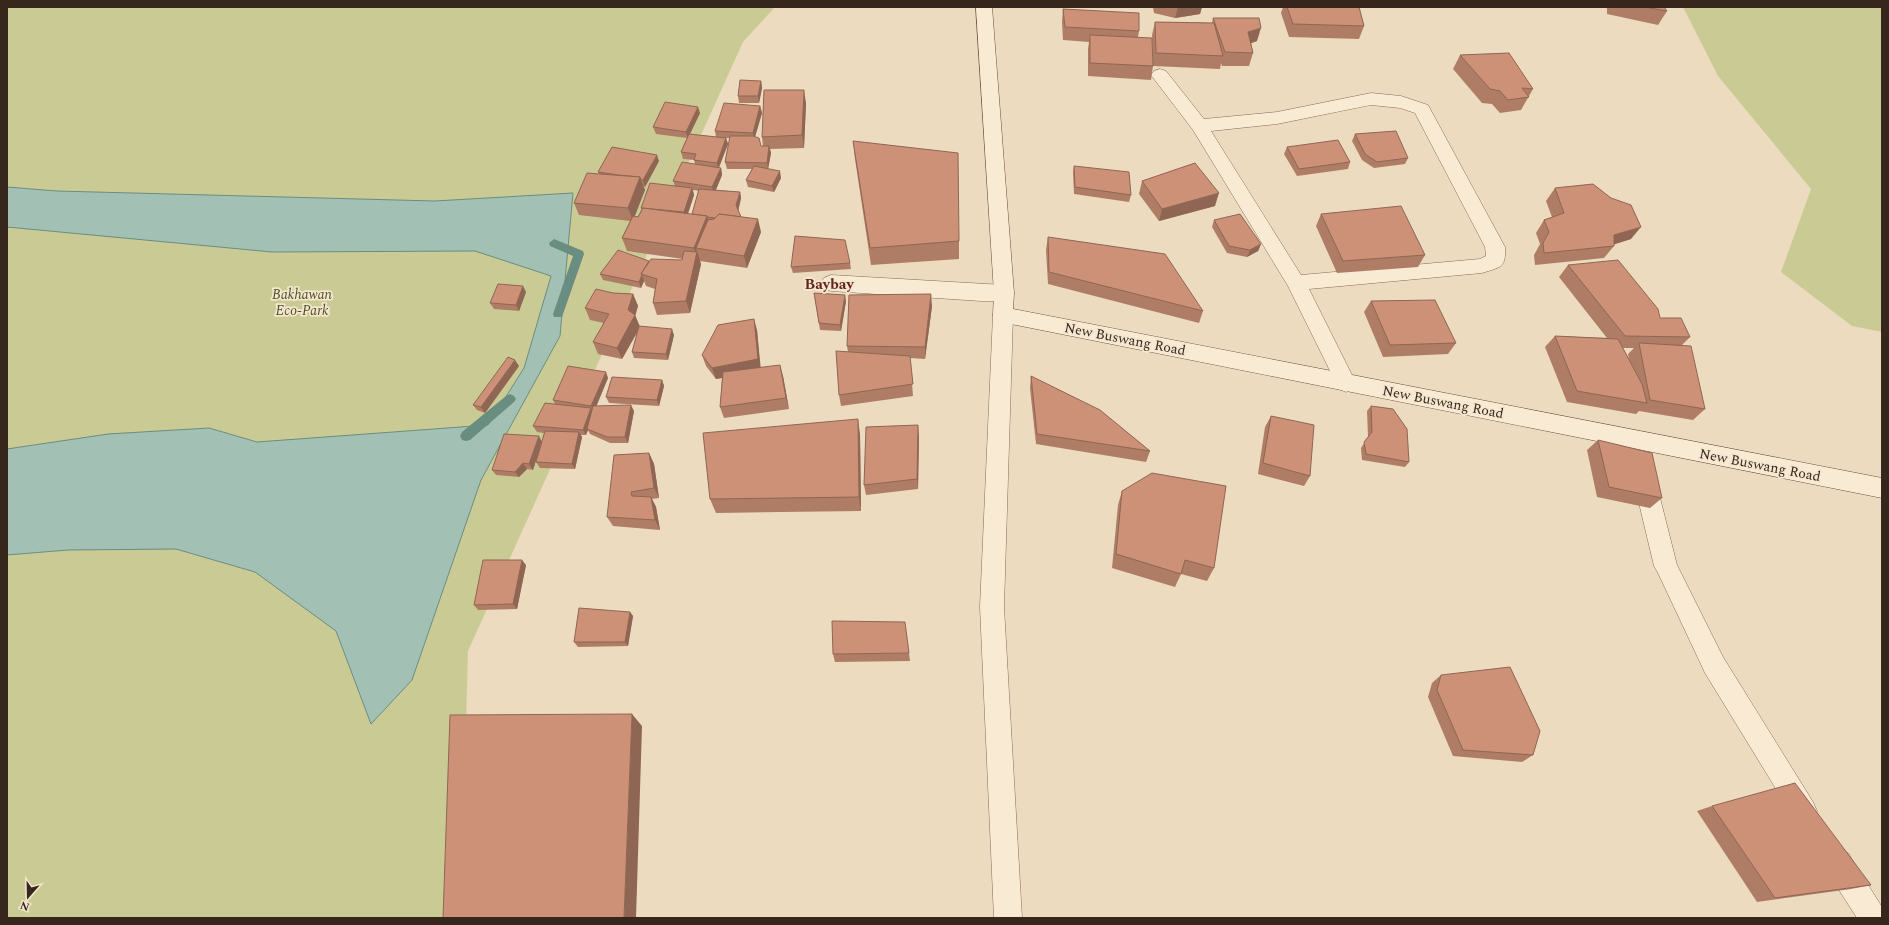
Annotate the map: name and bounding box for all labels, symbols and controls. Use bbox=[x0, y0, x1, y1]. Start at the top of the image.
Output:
district label: Baybay bbox=[804, 273, 854, 296]
park label: Bakhawan Eco-Park bbox=[272, 284, 333, 321]
street label: New Buswang Road bbox=[1062, 317, 1188, 361]
street label: New Buswang Road bbox=[1380, 380, 1506, 424]
street label: New Buswang Road bbox=[1697, 443, 1823, 487]
north arrow bbox=[8, 877, 48, 917]
text: N bbox=[18, 896, 32, 915]

